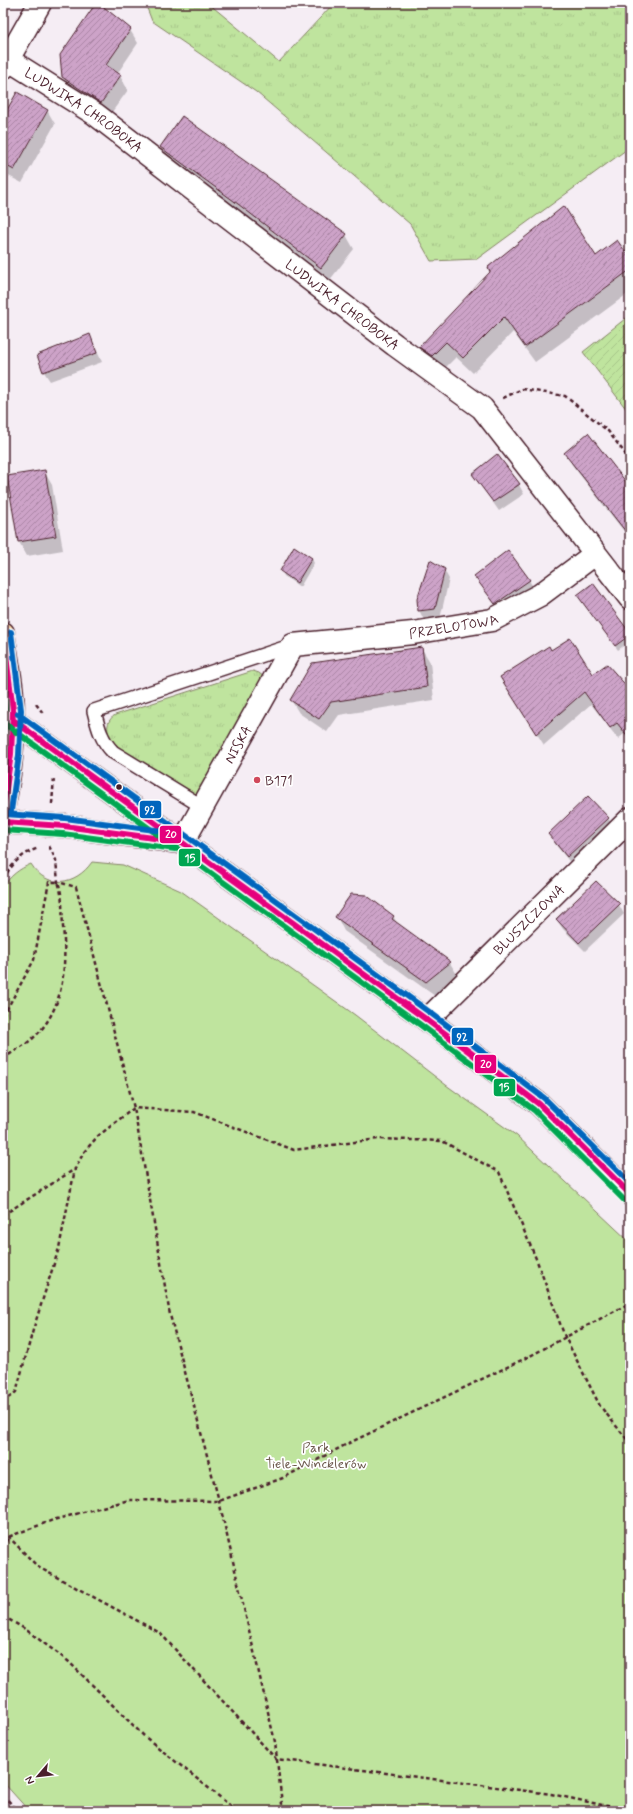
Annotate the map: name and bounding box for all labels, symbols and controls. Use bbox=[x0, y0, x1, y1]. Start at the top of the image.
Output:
street label: LUDWIKA CHROBOKA bbox=[21, 64, 146, 157]
street label: LUDWIKA CHROBOKA bbox=[281, 256, 403, 355]
street label: PRZELOTOWA bbox=[408, 610, 502, 644]
street label: NISKA bbox=[221, 722, 256, 767]
place label: B171 bbox=[265, 772, 293, 790]
marker: B171 bbox=[252, 775, 262, 785]
unlabelled marker bbox=[114, 782, 124, 792]
line badge: 92 bbox=[139, 800, 162, 819]
text: 92 bbox=[144, 804, 156, 818]
line badge: 20 bbox=[159, 825, 182, 844]
text: 20 bbox=[165, 828, 177, 842]
line badge: 15 bbox=[178, 848, 201, 867]
text: 15 bbox=[185, 852, 196, 866]
street label: BLUSZCZOWA bbox=[490, 881, 569, 959]
line badge: 92 bbox=[451, 1027, 474, 1046]
text: 92 bbox=[456, 1031, 468, 1045]
line badge: 20 bbox=[474, 1054, 497, 1074]
text: 20 bbox=[480, 1058, 492, 1072]
line badge: 15 bbox=[493, 1078, 516, 1097]
text: 15 bbox=[499, 1081, 510, 1095]
park label: Park Tiele-Wincklerów bbox=[265, 1439, 367, 1473]
north arrow bbox=[18, 1756, 58, 1796]
text: N bbox=[22, 1774, 38, 1787]

